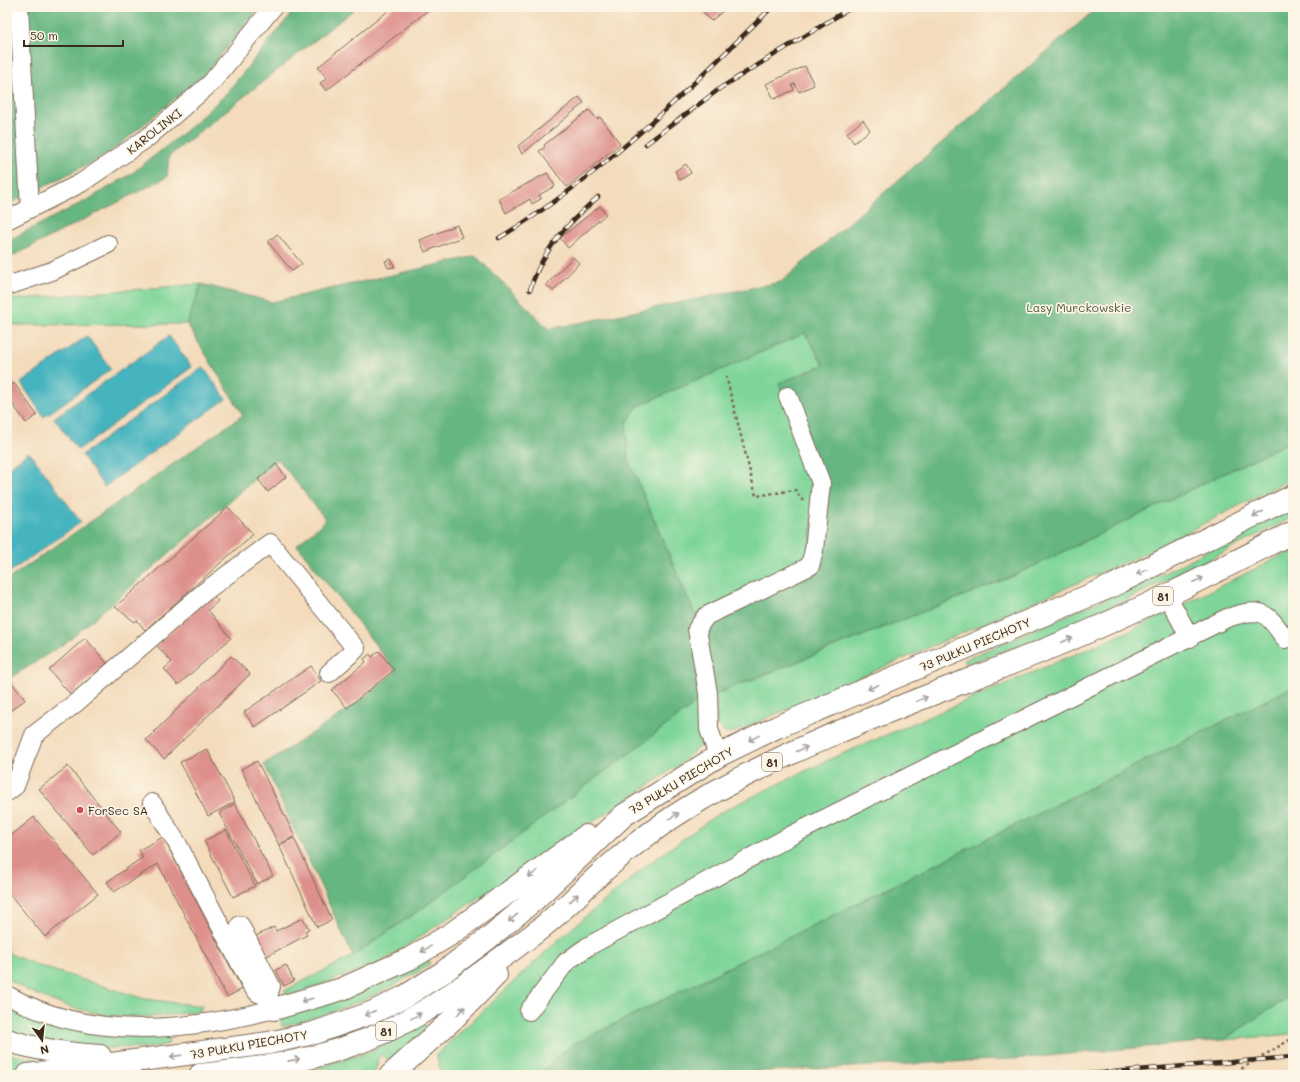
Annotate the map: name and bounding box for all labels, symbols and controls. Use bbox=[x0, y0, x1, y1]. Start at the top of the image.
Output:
scale bar bbox=[24, 22, 123, 48]
text: 50 m bbox=[30, 27, 58, 43]
street label: KAROLINKI bbox=[123, 104, 185, 158]
park label: Lasy Murckowskie bbox=[1026, 299, 1132, 315]
one-way arrow bbox=[1252, 511, 1264, 518]
one-way arrow bbox=[1136, 569, 1148, 576]
one-way arrow bbox=[1192, 576, 1204, 583]
road number: 81 bbox=[1153, 587, 1173, 605]
street label: 73 PUŁKU PIECHOTY bbox=[917, 613, 1033, 675]
one-way arrow bbox=[1061, 636, 1073, 643]
one-way arrow bbox=[868, 683, 880, 691]
one-way arrow bbox=[915, 695, 927, 702]
one-way arrow bbox=[748, 735, 760, 743]
street label: 73 PUŁKU PIECHOTY bbox=[626, 742, 736, 817]
one-way arrow bbox=[795, 745, 807, 752]
road number: 81 bbox=[762, 753, 782, 771]
place label: ForSec SA bbox=[88, 802, 148, 818]
marker: ForSec SA bbox=[75, 805, 85, 815]
one-way arrow bbox=[668, 811, 680, 819]
one-way arrow bbox=[527, 870, 538, 878]
one-way arrow bbox=[569, 894, 579, 903]
one-way arrow bbox=[508, 913, 519, 922]
one-way arrow bbox=[420, 945, 432, 953]
one-way arrow bbox=[301, 996, 314, 1004]
one-way arrow bbox=[456, 1006, 466, 1016]
one-way arrow bbox=[364, 1010, 376, 1017]
one-way arrow bbox=[410, 1012, 422, 1019]
north arrow bbox=[22, 1020, 62, 1060]
road number: 81 bbox=[376, 1022, 396, 1040]
street label: 73 PUŁKU PIECHOTY bbox=[189, 1026, 309, 1062]
text: N bbox=[39, 1042, 51, 1058]
one-way arrow bbox=[170, 1052, 183, 1060]
one-way arrow bbox=[287, 1056, 300, 1064]

